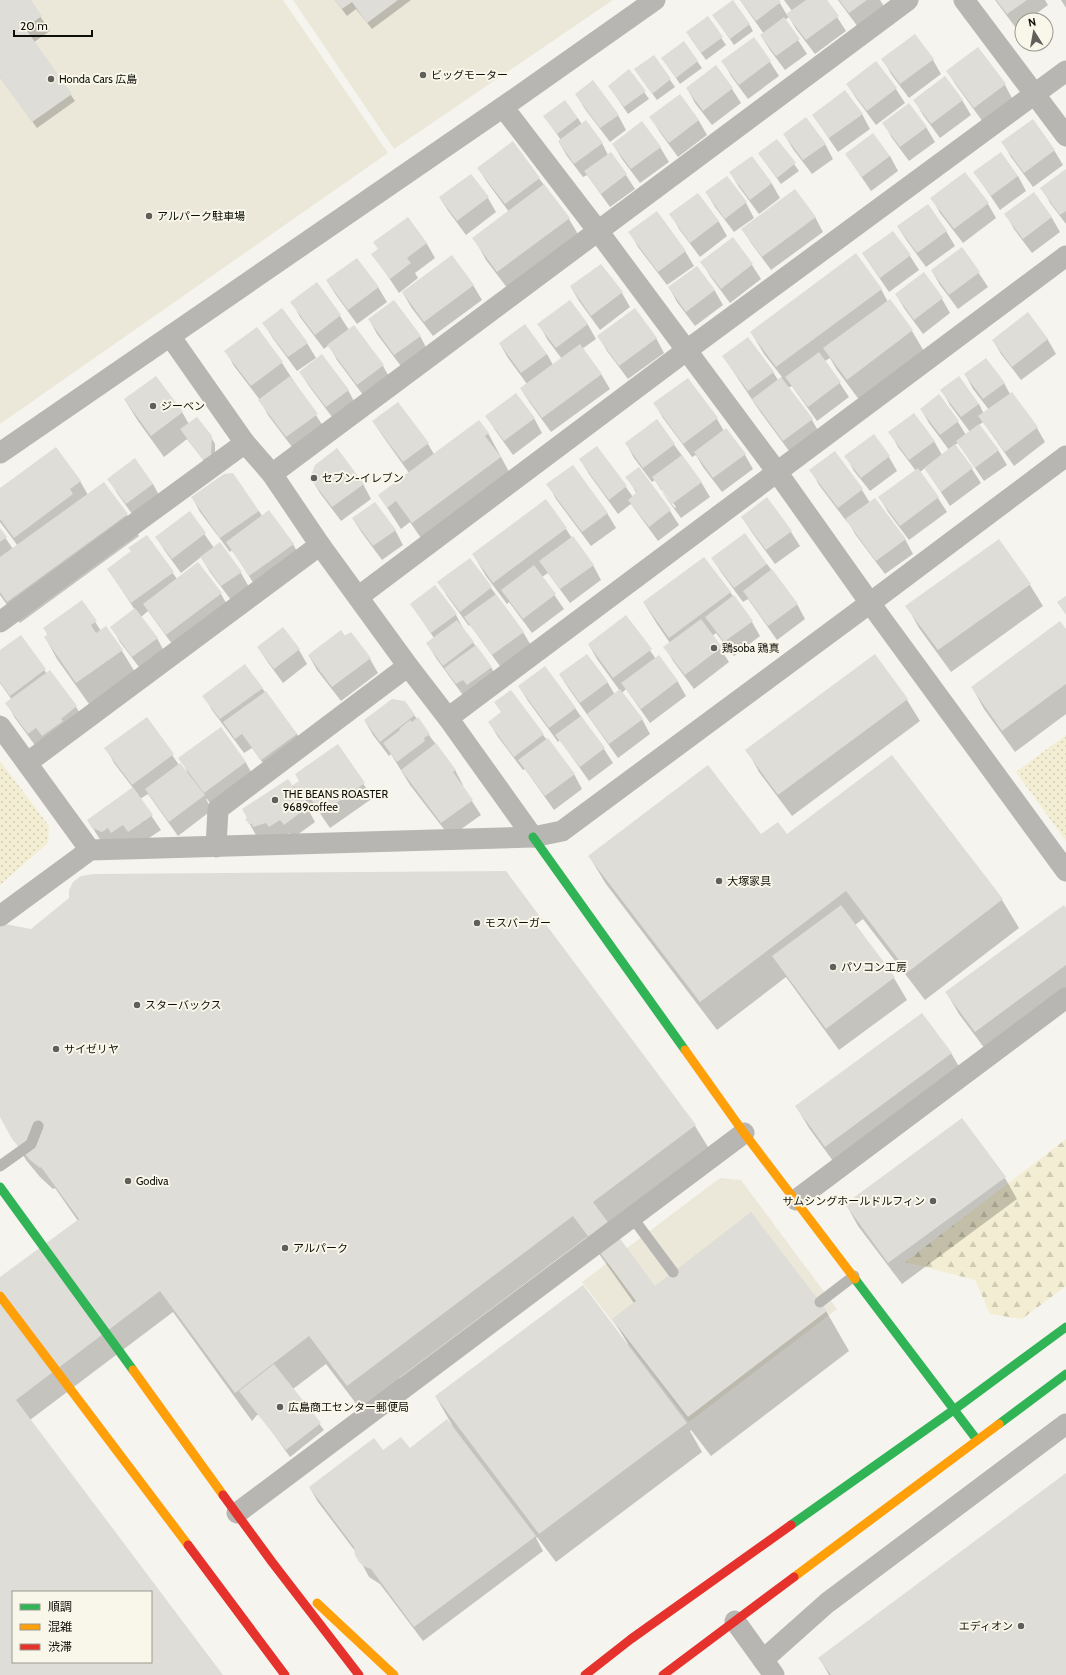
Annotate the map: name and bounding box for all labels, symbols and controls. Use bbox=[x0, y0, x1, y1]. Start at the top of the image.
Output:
scale bar bbox=[14, 12, 92, 38]
north arrow bbox=[1014, 12, 1054, 52]
text: N bbox=[1027, 15, 1037, 30]
text: 20 m bbox=[20, 18, 48, 33]
place label: ビッグモーター bbox=[431, 68, 508, 82]
marker: ビッグモーター bbox=[418, 70, 428, 80]
place label: Honda Cars 広島 bbox=[59, 72, 137, 86]
marker: Honda Cars 広島 bbox=[46, 74, 56, 84]
place label: アルパーク駐車場 bbox=[157, 209, 245, 223]
marker: アルパーク駐車場 bbox=[144, 211, 154, 221]
place label: ジーベン bbox=[161, 399, 205, 413]
marker: ジーベン bbox=[148, 401, 158, 411]
place label: セブン-イレブン bbox=[322, 471, 404, 485]
marker: セブン-イレブン bbox=[309, 473, 319, 483]
place label: 鶏soba 鶏真 bbox=[722, 641, 779, 655]
marker: 鶏soba 鶏真 bbox=[709, 643, 719, 653]
place label: THE BEANS ROASTER 9689coffee bbox=[283, 787, 388, 814]
marker: THE BEANS ROASTER 9689coffee bbox=[270, 795, 280, 805]
place label: 大塚家具 bbox=[727, 874, 771, 888]
marker: 大塚家具 bbox=[714, 876, 724, 886]
place label: モスバーガー bbox=[485, 916, 551, 930]
marker: モスバーガー bbox=[472, 918, 482, 928]
place label: パソコン工房 bbox=[841, 960, 907, 974]
marker: パソコン工房 bbox=[828, 962, 838, 972]
place label: スターバックス bbox=[145, 998, 222, 1012]
marker: スターバックス bbox=[132, 1000, 142, 1010]
place label: サイゼリヤ bbox=[64, 1042, 119, 1056]
marker: サイゼリヤ bbox=[51, 1044, 61, 1054]
place label: Godiva bbox=[136, 1174, 169, 1188]
marker: Godiva bbox=[123, 1176, 133, 1186]
place label: サムシングホールドルフィン bbox=[782, 1194, 925, 1208]
marker: サムシングホールドルフィン bbox=[928, 1196, 938, 1206]
place label: アルパーク bbox=[293, 1241, 348, 1255]
marker: アルパーク bbox=[280, 1243, 290, 1253]
place label: 広島商工センター郵便局 bbox=[288, 1400, 409, 1414]
marker: 広島商工センター郵便局 bbox=[275, 1402, 285, 1412]
legend bbox=[12, 1591, 152, 1663]
text: 順調 bbox=[48, 1599, 72, 1614]
text: 混雑 bbox=[48, 1619, 72, 1634]
place label: エディオン bbox=[959, 1619, 1013, 1633]
marker: エディオン bbox=[1016, 1621, 1026, 1631]
text: 渋滞 bbox=[48, 1639, 72, 1654]

